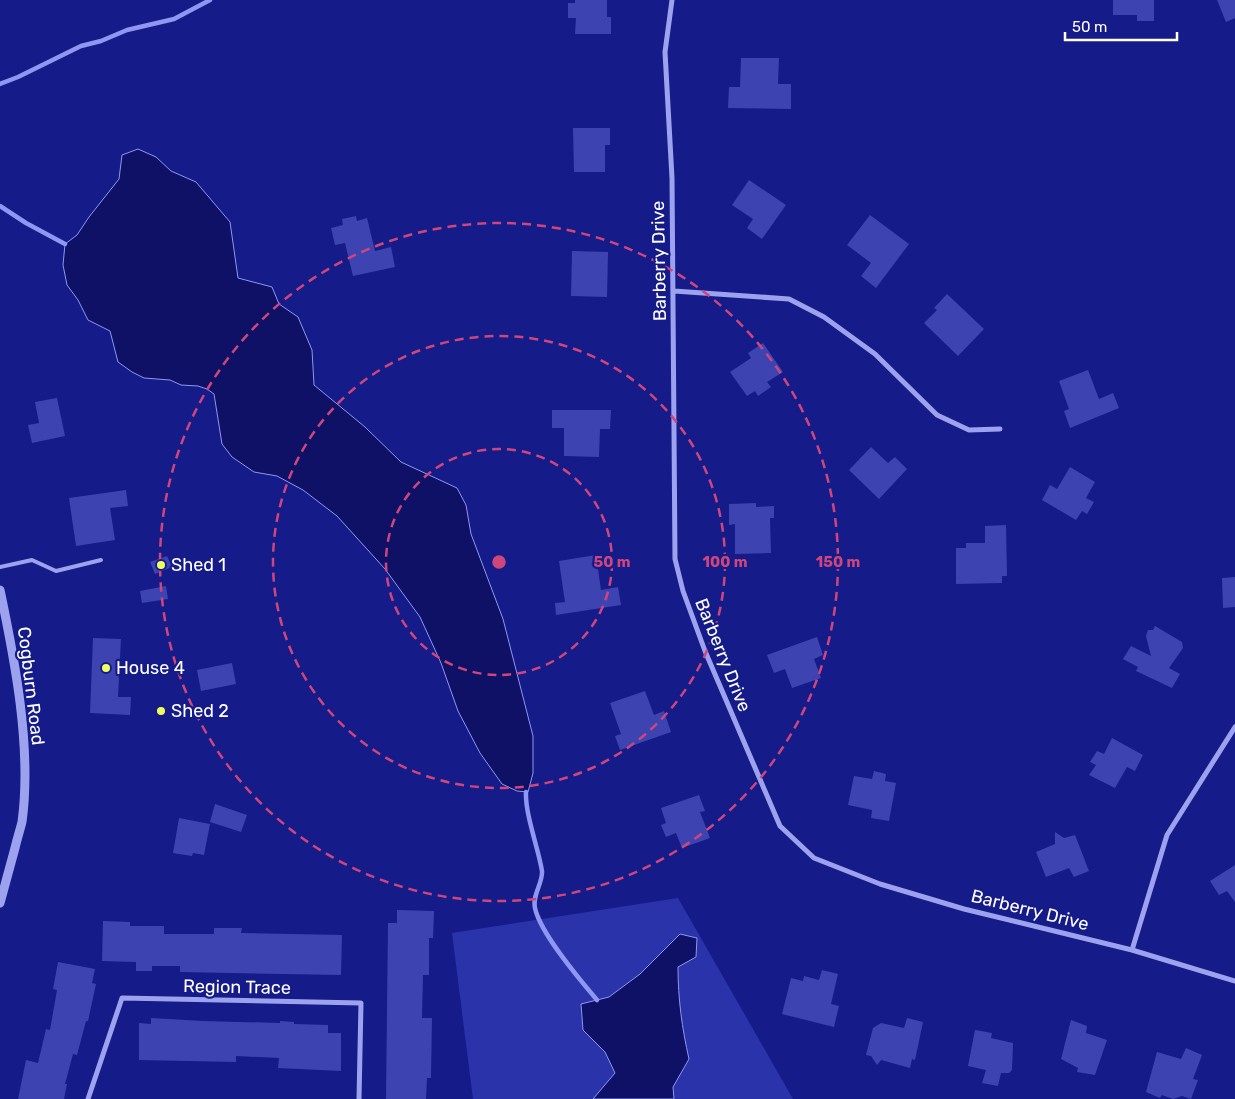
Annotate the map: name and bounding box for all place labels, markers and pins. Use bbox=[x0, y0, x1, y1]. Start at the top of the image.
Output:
centre of rings bbox=[490, 553, 508, 571]
place label: Shed 1 bbox=[171, 554, 226, 576]
marker: Shed 1 bbox=[155, 559, 167, 571]
place label: House 4 bbox=[116, 657, 185, 679]
marker: House 4 bbox=[100, 662, 112, 674]
place label: Shed 2 bbox=[171, 700, 229, 722]
marker: Shed 2 bbox=[155, 705, 167, 717]

